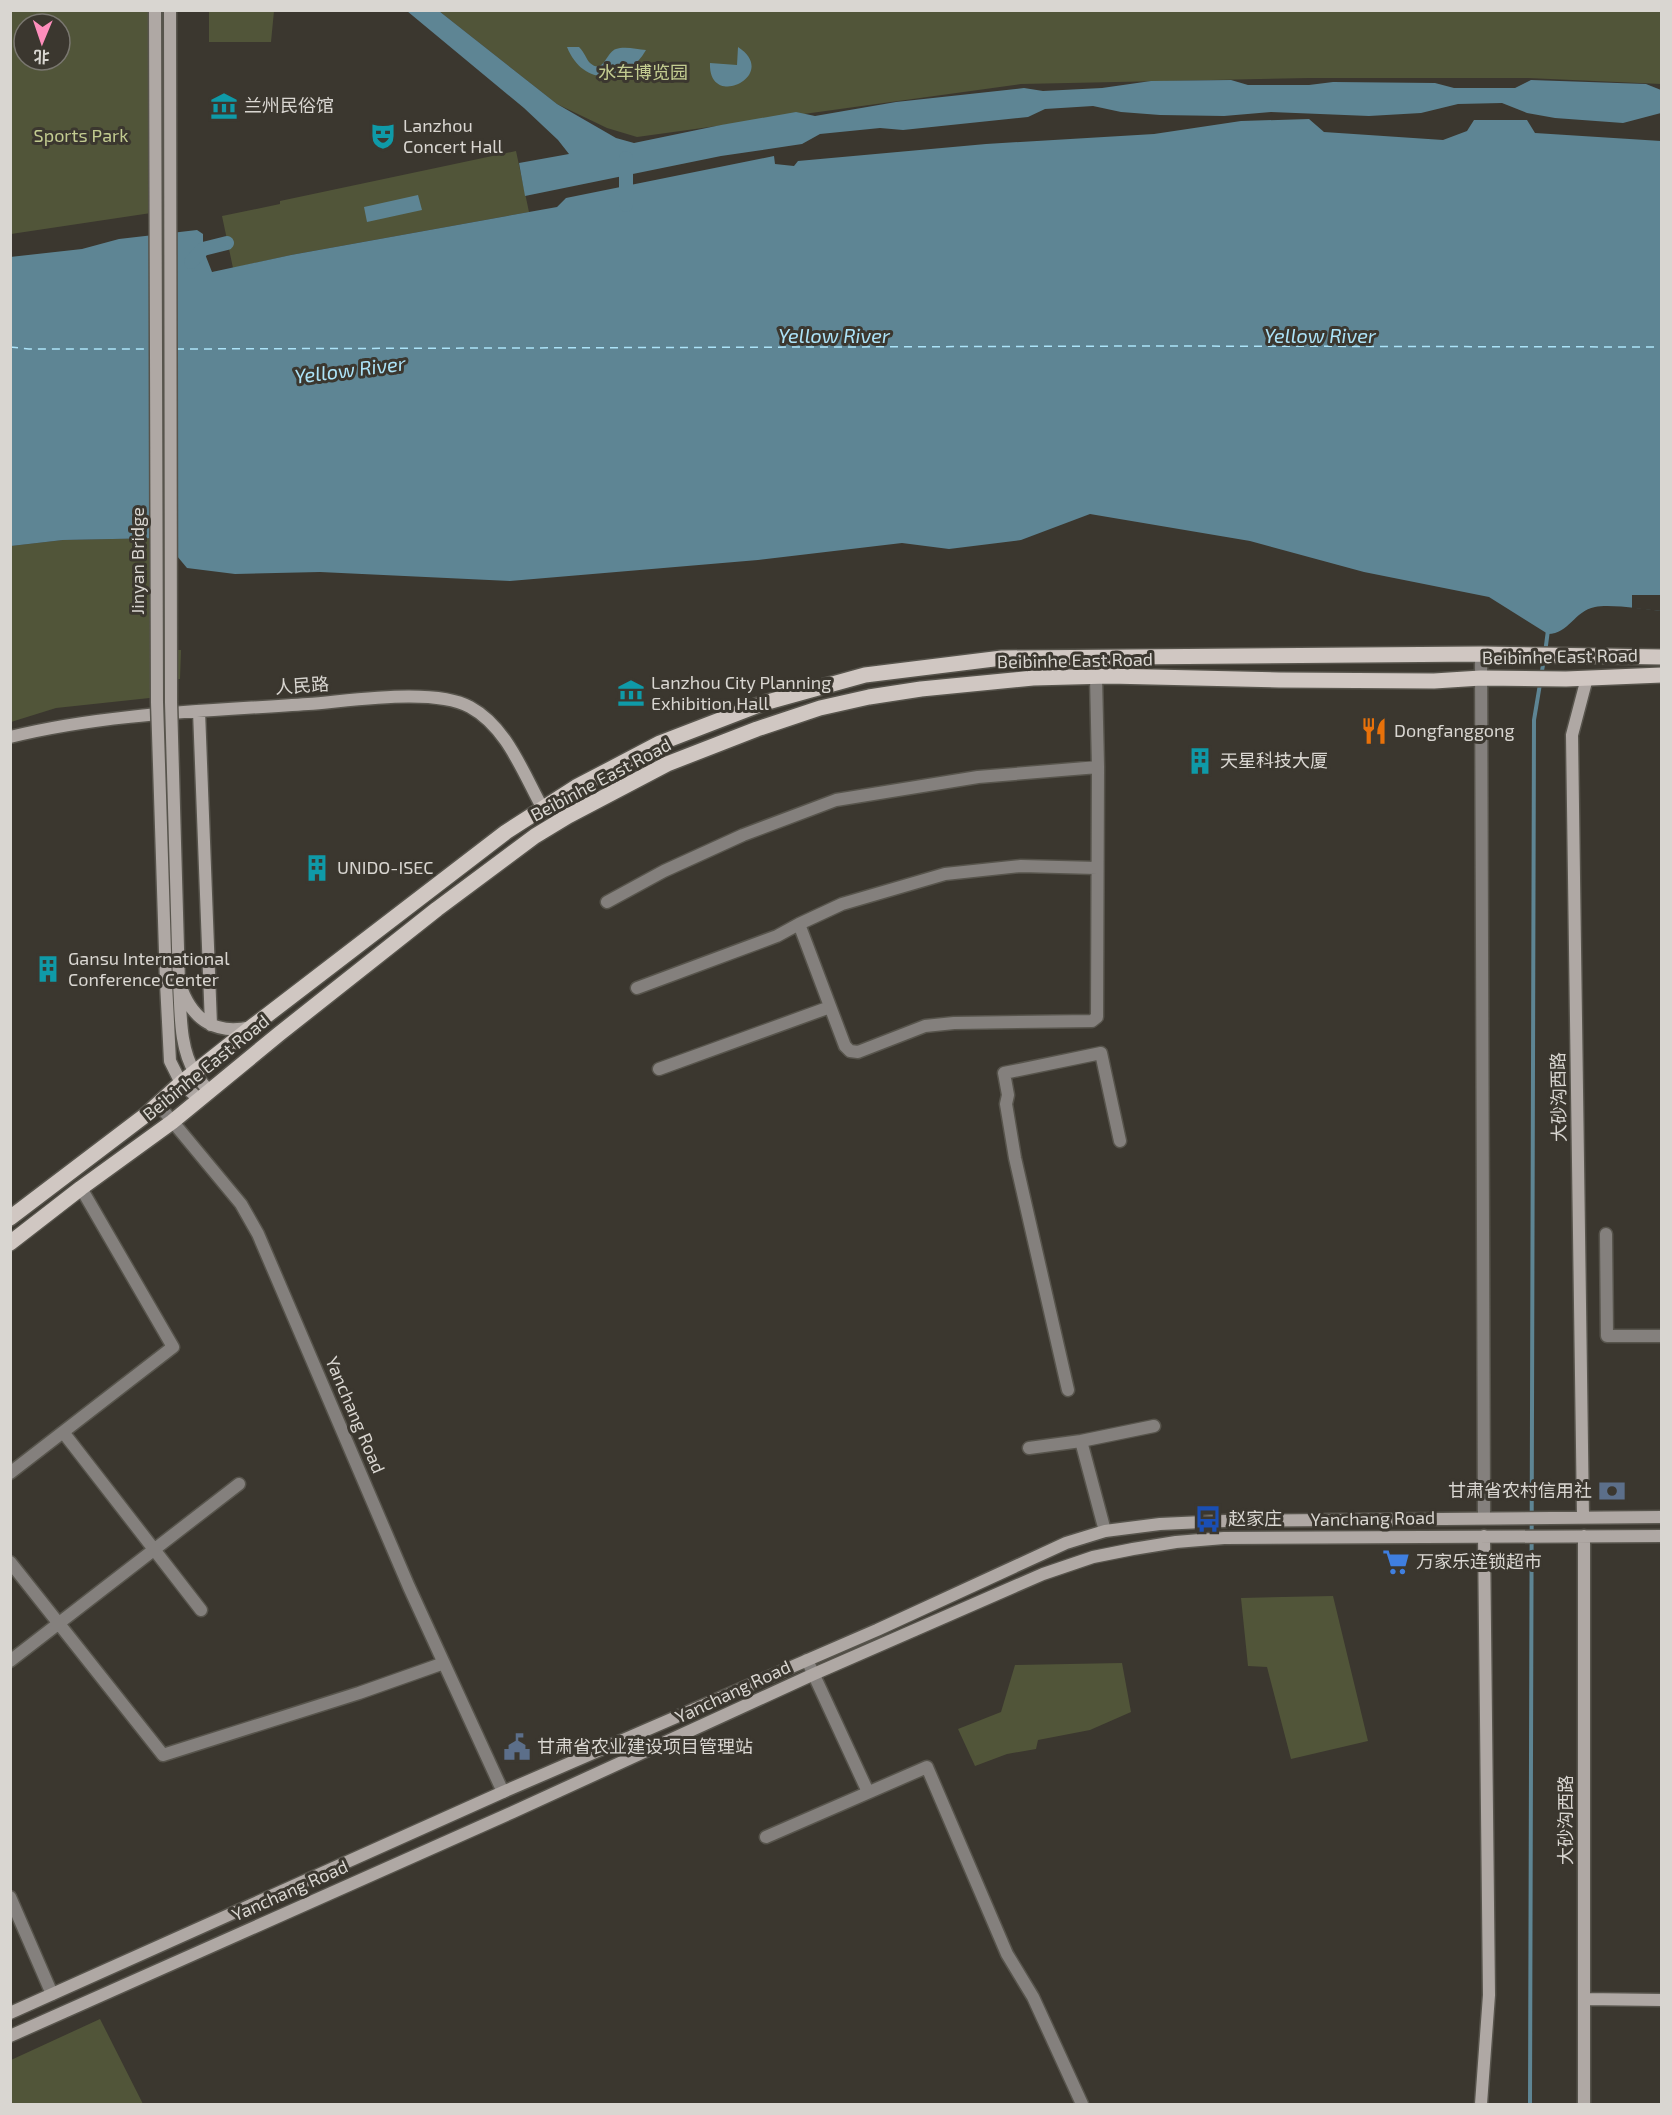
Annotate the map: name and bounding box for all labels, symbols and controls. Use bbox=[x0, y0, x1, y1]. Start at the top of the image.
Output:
north arrow bbox=[12, 12, 72, 72]
text: 北 bbox=[33, 48, 50, 67]
park label: 水车博览园 bbox=[598, 61, 688, 83]
museum icon: 兰州民俗馆 bbox=[209, 91, 239, 121]
place label: 兰州民俗馆 bbox=[244, 94, 334, 116]
place label: Lanzhou Concert Hall bbox=[403, 114, 504, 157]
theatre icon: Lanzhou Concert Hall bbox=[368, 121, 398, 151]
park label: Sports Park bbox=[34, 124, 128, 146]
water label: Yellow River bbox=[778, 323, 891, 347]
water label: Yellow River bbox=[1264, 323, 1377, 347]
water label: Yellow River bbox=[293, 350, 408, 388]
street label: Jinyan Bridge bbox=[126, 507, 148, 615]
street label: Beibinhe East Road bbox=[1482, 644, 1638, 668]
street label: Beibinhe East Road bbox=[997, 648, 1153, 672]
place label: Lanzhou City Planning Exhibition Hall bbox=[651, 671, 831, 714]
street label: 人民路 bbox=[274, 672, 330, 698]
museum icon: Lanzhou City Planning Exhibition Hall bbox=[616, 678, 646, 708]
restaurant icon: Dongfanggong bbox=[1359, 716, 1389, 746]
place label: Dongfanggong bbox=[1394, 719, 1515, 741]
street label: Beibinhe East Road bbox=[526, 733, 675, 825]
building icon: 天星科技大厦 bbox=[1185, 746, 1215, 776]
place label: 天星科技大厦 bbox=[1220, 749, 1328, 771]
building icon: UNIDO-ISEC bbox=[302, 853, 332, 883]
place label: UNIDO-ISEC bbox=[337, 856, 434, 878]
place label: Gansu International Conference Center bbox=[68, 947, 230, 990]
building icon: Gansu International Conference Center bbox=[33, 954, 63, 984]
street label: Beibinhe East Road bbox=[138, 1010, 273, 1125]
street label: 大砂沟西路 bbox=[1546, 1052, 1570, 1142]
street label: Yanchang Road bbox=[321, 1353, 390, 1476]
bank icon: 甘肃省农村信用社 bbox=[1597, 1476, 1627, 1506]
place label: 甘肃省农村信用社 bbox=[1448, 1479, 1592, 1501]
bus stop icon: 赵家庄 bbox=[1193, 1504, 1223, 1534]
street label: Yanchang Road bbox=[1310, 1506, 1436, 1530]
place label: 赵家庄 bbox=[1228, 1507, 1282, 1529]
supermarket icon: 万家乐连锁超市 bbox=[1381, 1547, 1411, 1577]
place label: 万家乐连锁超市 bbox=[1416, 1550, 1542, 1572]
street label: Yanchang Road bbox=[671, 1655, 794, 1727]
public building icon: 甘肃省农业建设项目管理站 bbox=[502, 1732, 532, 1762]
place label: 甘肃省农业建设项目管理站 bbox=[537, 1735, 753, 1757]
street label: 大砂沟西路 bbox=[1554, 1775, 1576, 1865]
street label: Yanchang Road bbox=[228, 1855, 351, 1925]

